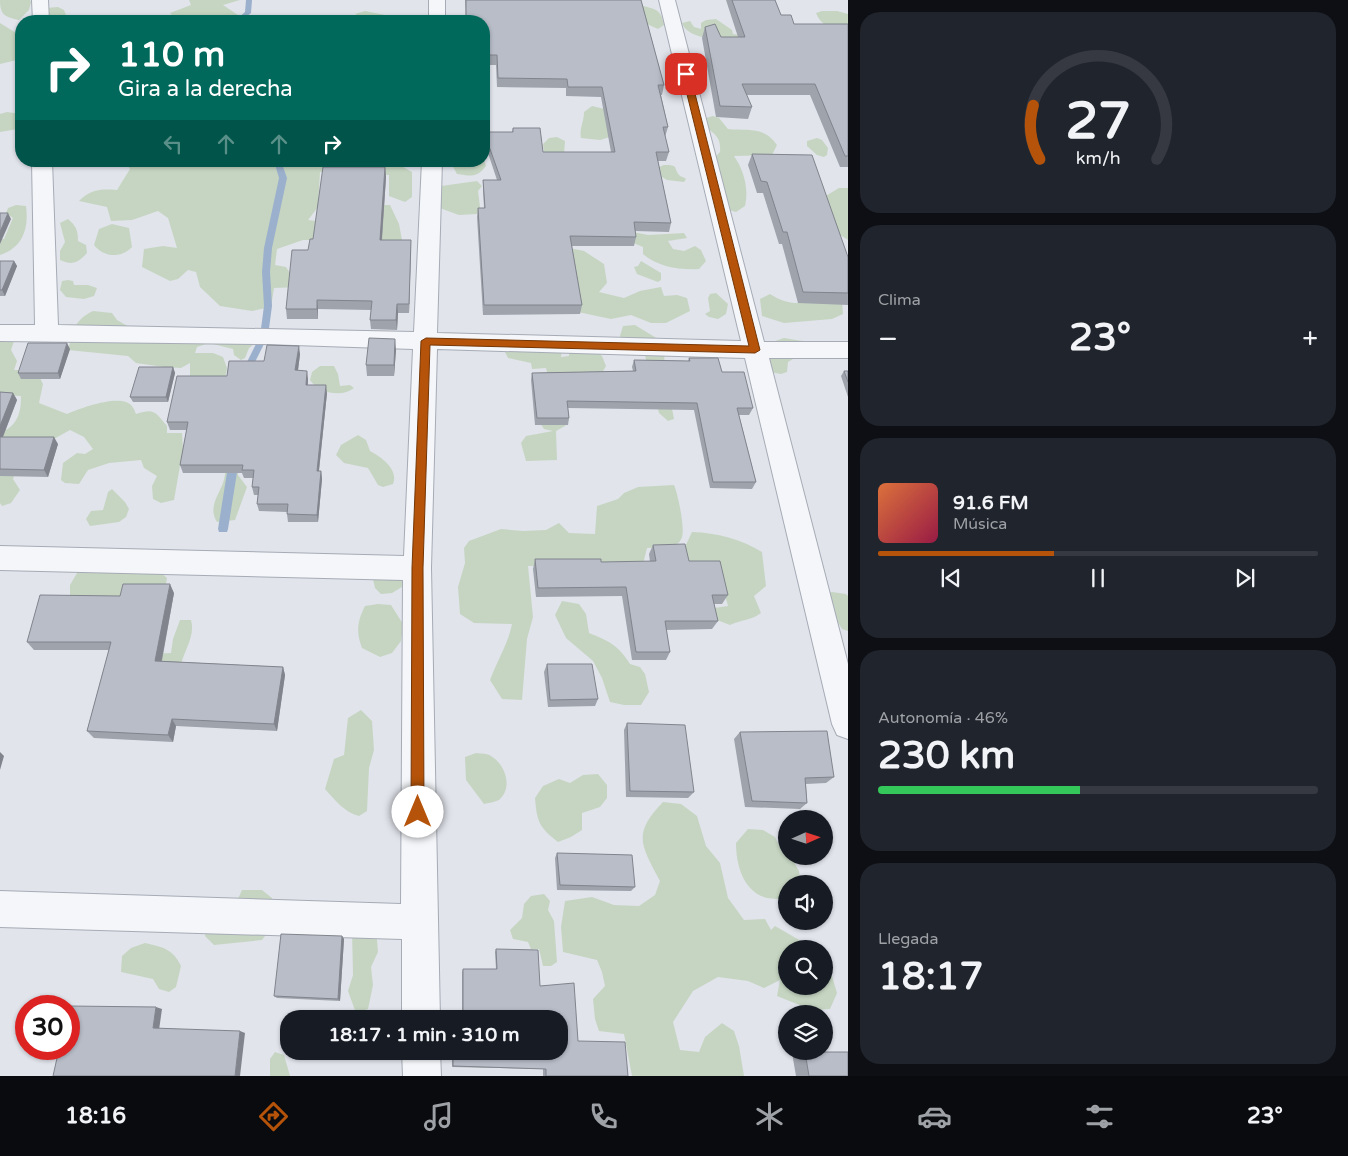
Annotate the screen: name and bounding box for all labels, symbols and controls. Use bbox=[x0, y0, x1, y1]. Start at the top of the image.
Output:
text: 110 m bbox=[118, 34, 225, 76]
icon: right bbox=[35, 35, 100, 100]
pin bbox=[665, 53, 707, 95]
icon: arrive bbox=[672, 60, 700, 88]
text: Gira a la derecha bbox=[118, 76, 293, 102]
text: 27 bbox=[1065, 90, 1131, 153]
icon: left bbox=[159, 130, 187, 158]
icon: ahead bbox=[212, 130, 240, 158]
icon: ahead bbox=[265, 130, 293, 158]
icon: right bbox=[318, 130, 346, 158]
text: km/h bbox=[1076, 148, 1120, 169]
text: Clima bbox=[878, 290, 921, 310]
text: 23° bbox=[1069, 315, 1131, 361]
text: − bbox=[878, 322, 898, 356]
text: + bbox=[1302, 322, 1318, 356]
text: 91.6 FM bbox=[953, 492, 1029, 514]
text: Música bbox=[953, 514, 1007, 534]
icon: previous bbox=[937, 564, 965, 592]
icon: pause bbox=[1084, 564, 1112, 592]
icon: next bbox=[1231, 564, 1259, 592]
text: Autonomía · 46% bbox=[878, 708, 1008, 728]
text: 230 km bbox=[878, 733, 1015, 779]
position arrow bbox=[391, 785, 443, 837]
north arrow bbox=[778, 810, 832, 865]
map controls bbox=[778, 810, 833, 1060]
button: sound bbox=[778, 875, 833, 930]
text: Llegada bbox=[878, 929, 938, 949]
button: search bbox=[778, 940, 833, 995]
text: 18:17 bbox=[878, 954, 983, 1000]
speed limit sign: 30 bbox=[15, 995, 80, 1060]
button: layers bbox=[778, 1005, 833, 1060]
text: 18:17 · 1 min · 310 m bbox=[328, 1024, 520, 1046]
icon: directions bbox=[256, 1099, 291, 1134]
icon: music bbox=[421, 1099, 456, 1134]
icon: phone bbox=[586, 1099, 621, 1134]
icon: climate bbox=[752, 1099, 787, 1134]
icon: car bbox=[917, 1099, 952, 1134]
icon: filters bbox=[1082, 1099, 1117, 1134]
text: 18:16 bbox=[65, 1103, 126, 1129]
text: 23° bbox=[1247, 1103, 1283, 1129]

